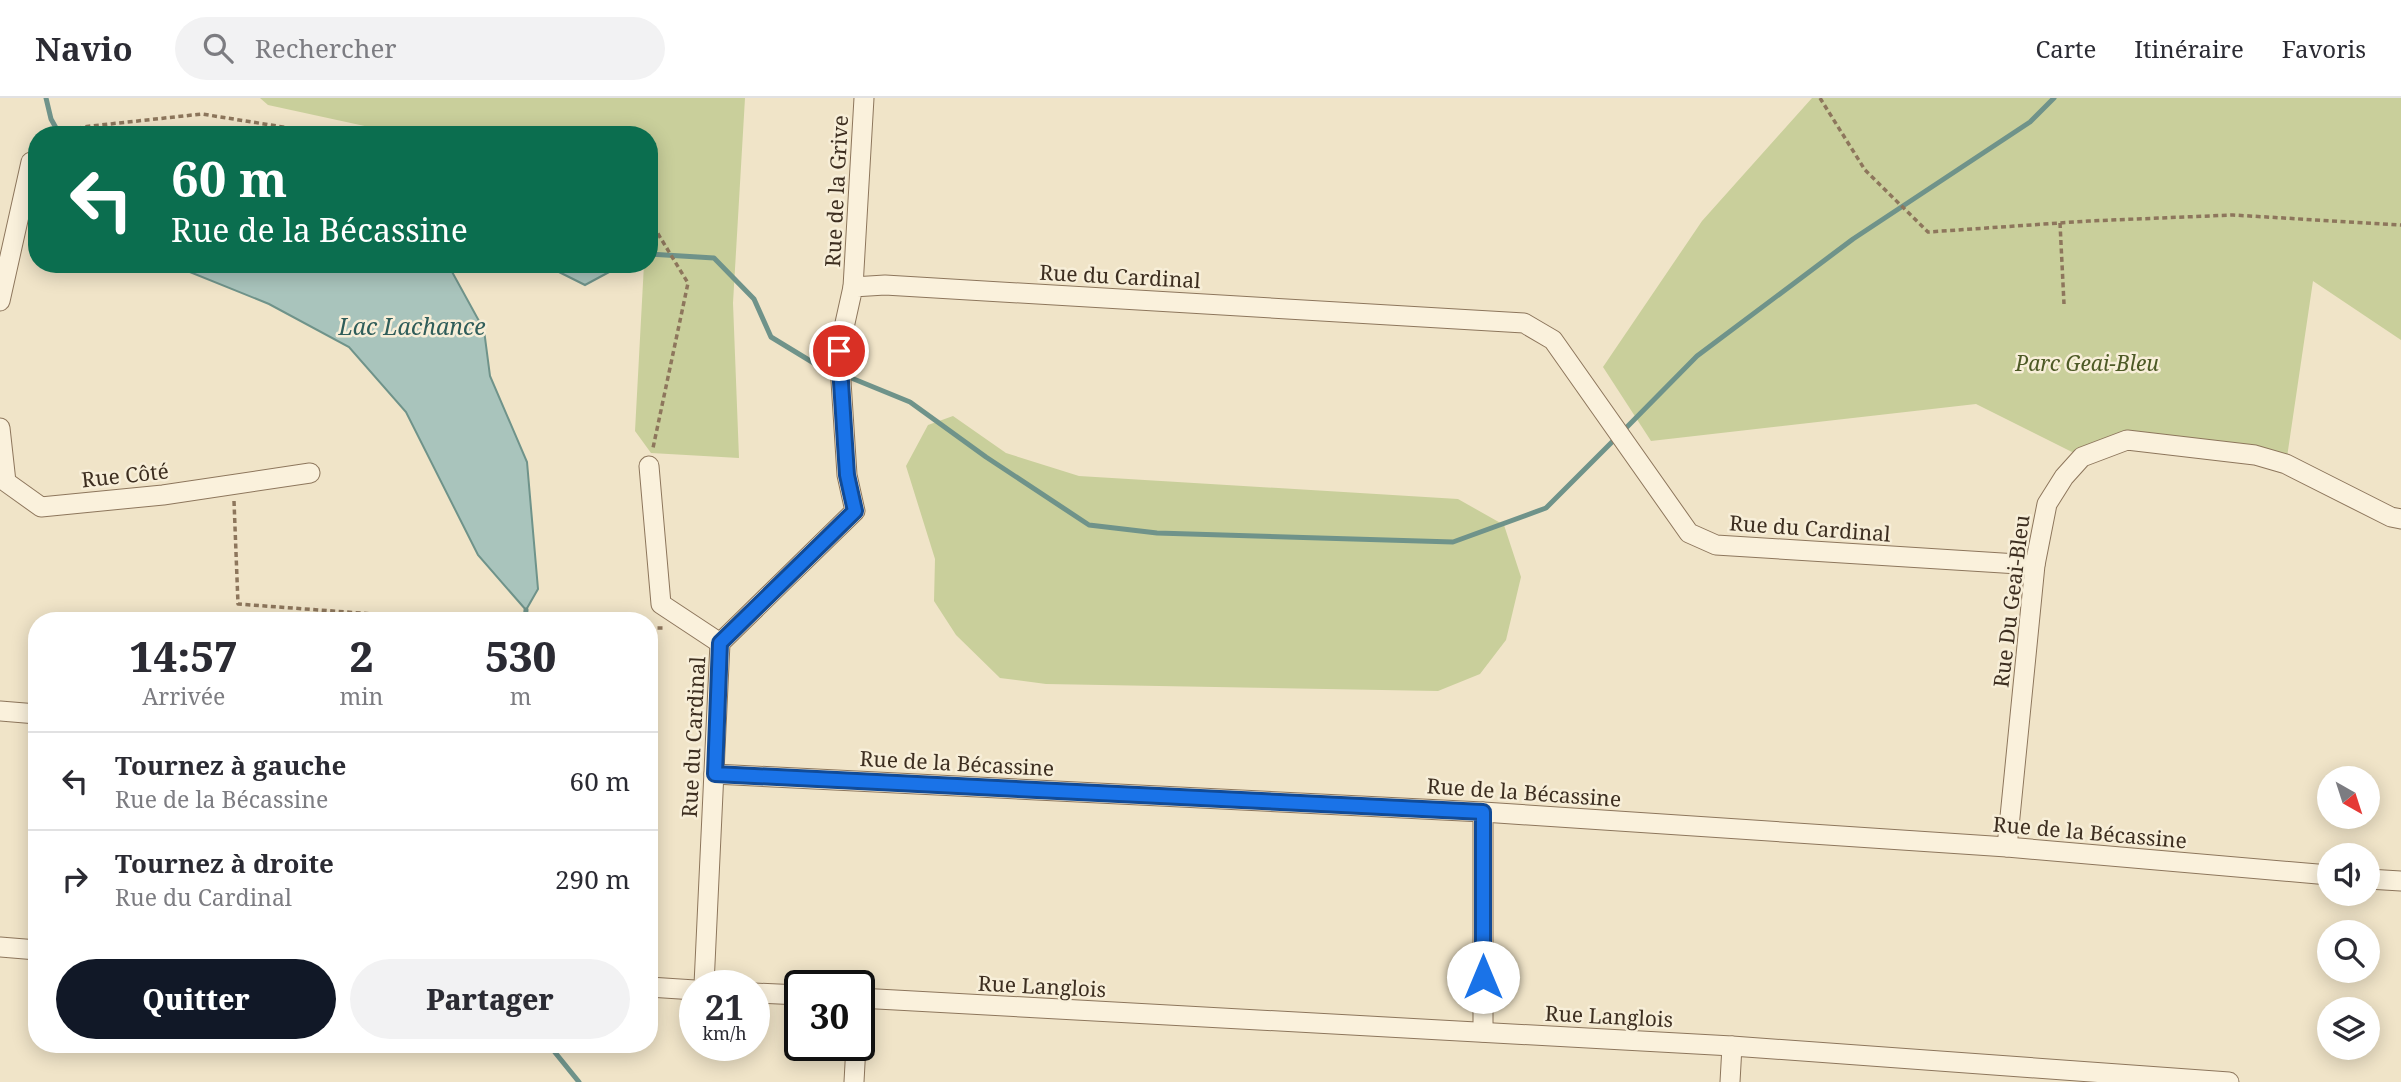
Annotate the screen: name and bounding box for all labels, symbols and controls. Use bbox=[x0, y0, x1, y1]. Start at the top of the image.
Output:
search box bbox=[175, 17, 665, 80]
text: Navio bbox=[35, 26, 133, 71]
icon: search bbox=[199, 29, 237, 67]
text: Rechercher bbox=[255, 30, 397, 66]
text: Carte bbox=[2035, 32, 2096, 65]
text: Itinéraire bbox=[2134, 32, 2244, 65]
text: Favoris bbox=[2282, 32, 2366, 65]
street label: Rue de la Grive bbox=[818, 114, 854, 268]
text: 60 m bbox=[171, 145, 287, 211]
icon: left bbox=[56, 154, 147, 245]
text: Rue de la Bécassine bbox=[171, 208, 468, 251]
street label: Rue du Cardinal bbox=[1039, 258, 1202, 294]
water label: Lac Lachance bbox=[337, 310, 486, 342]
pin bbox=[809, 321, 869, 381]
icon: arrive bbox=[820, 332, 858, 370]
park label: Parc Geai-Bleu bbox=[2014, 349, 2159, 377]
street label: Rue Côté bbox=[80, 457, 170, 493]
street label: Rue du Cardinal bbox=[1728, 508, 1892, 548]
street label: Rue Du Geai-Bleu bbox=[1987, 513, 2035, 689]
text: 14:57 bbox=[130, 627, 238, 684]
text: 2 bbox=[350, 627, 373, 684]
text: 530 bbox=[485, 627, 556, 684]
street label: Rue du Cardinal bbox=[675, 655, 711, 818]
text: Arrivée bbox=[142, 680, 225, 712]
text: min bbox=[339, 680, 383, 712]
text: m bbox=[510, 680, 532, 712]
street label: Rue de la Bécassine bbox=[859, 744, 1055, 782]
text: Tournez à gauche bbox=[115, 747, 346, 783]
icon: left bbox=[56, 762, 94, 800]
text: 60 m bbox=[570, 763, 630, 799]
north arrow bbox=[2317, 766, 2380, 830]
map controls bbox=[2317, 766, 2380, 1060]
street label: Rue de la Bécassine bbox=[1426, 771, 1622, 813]
text: Rue de la Bécassine bbox=[115, 783, 328, 815]
street label: Rue de la Bécassine bbox=[1992, 810, 2188, 854]
button: sound bbox=[2317, 843, 2380, 906]
text: Tournez à droite bbox=[115, 845, 334, 881]
icon: right bbox=[56, 860, 94, 898]
text: 290 m bbox=[555, 861, 630, 897]
text: Rue du Cardinal bbox=[115, 881, 292, 913]
button: search bbox=[2317, 920, 2380, 983]
position arrow bbox=[1446, 940, 1520, 1014]
button: Quitter bbox=[56, 959, 336, 1039]
button: Partager bbox=[350, 959, 630, 1039]
street label: Rue Langlois bbox=[977, 969, 1107, 1003]
speed limit sign: 30 bbox=[784, 970, 875, 1061]
text: 21 bbox=[705, 983, 744, 1030]
button: layers bbox=[2317, 997, 2380, 1060]
street label: Rue Langlois bbox=[1544, 999, 1674, 1033]
text: km/h bbox=[702, 1021, 747, 1045]

